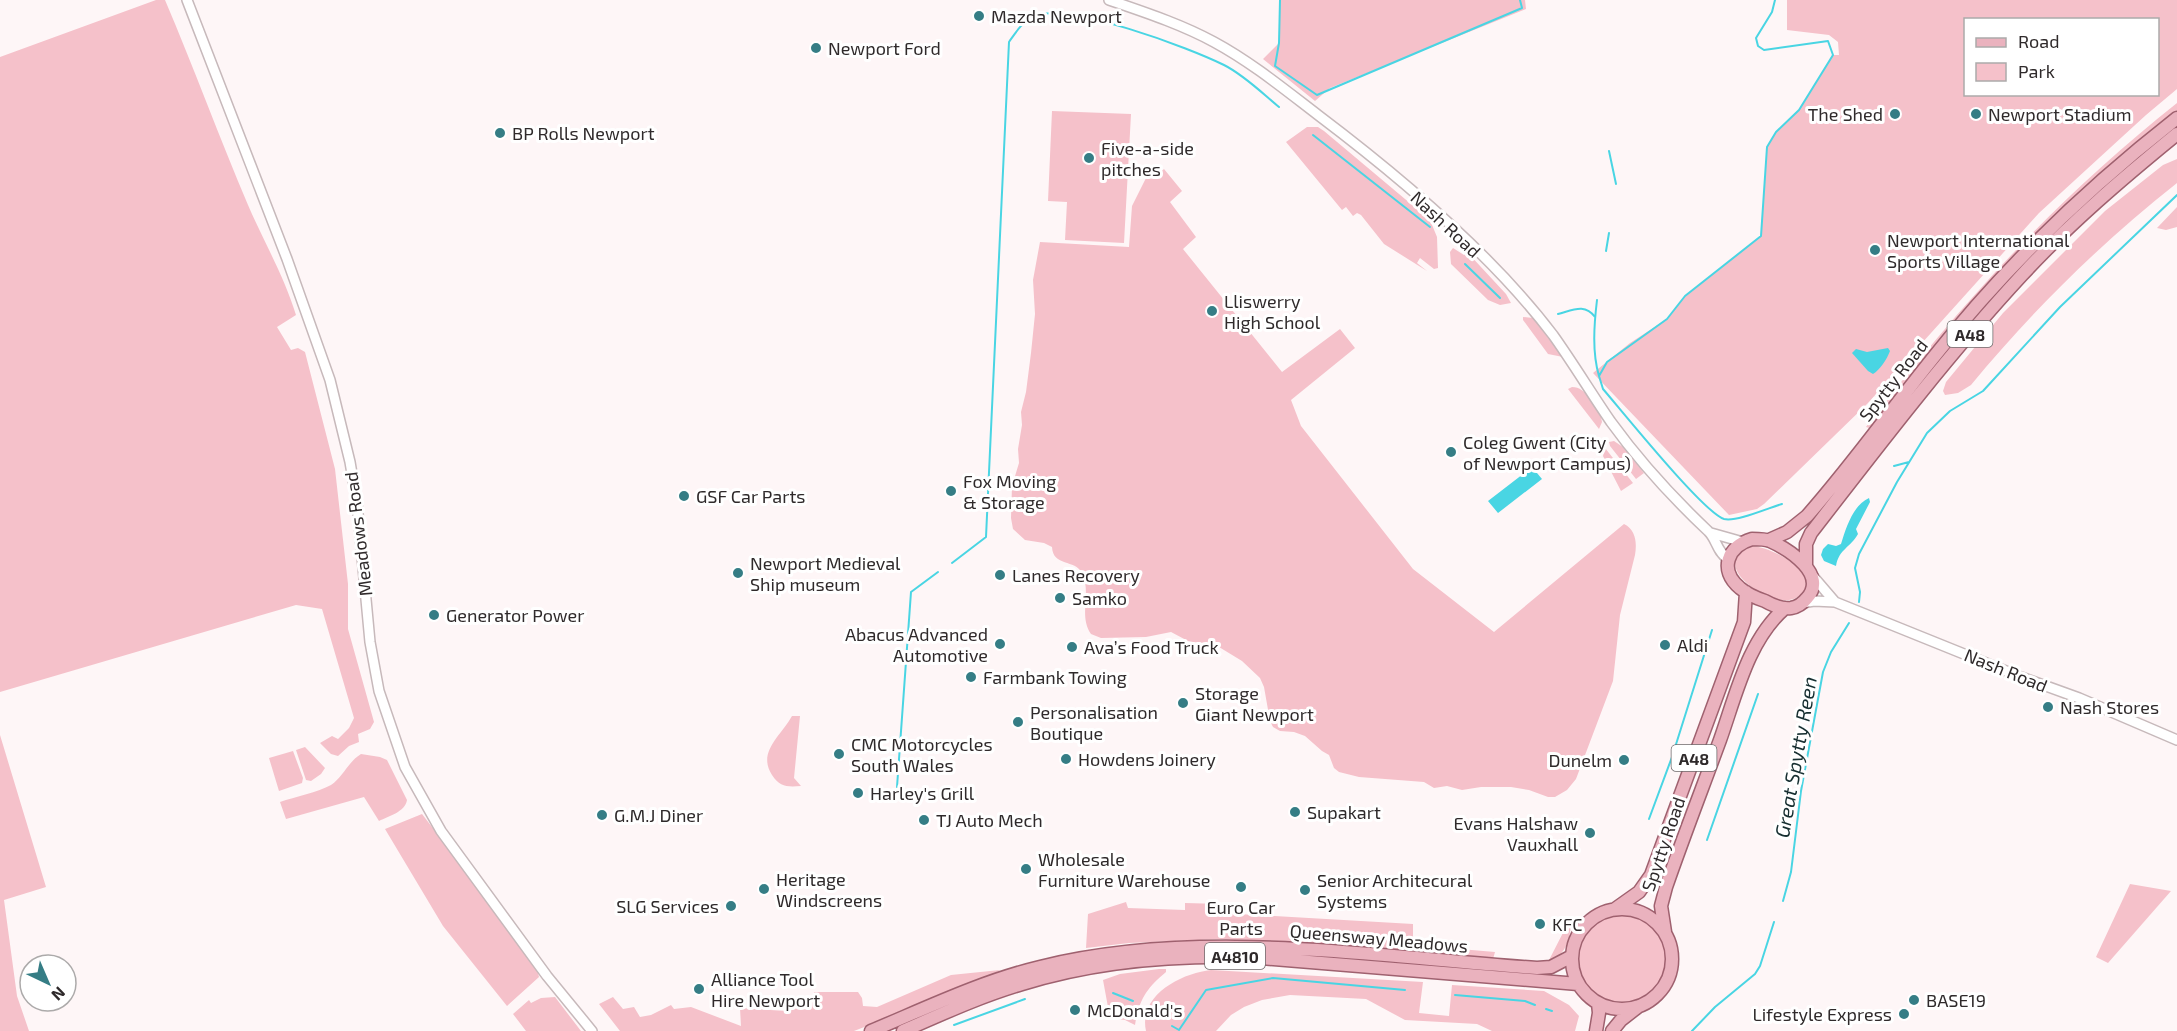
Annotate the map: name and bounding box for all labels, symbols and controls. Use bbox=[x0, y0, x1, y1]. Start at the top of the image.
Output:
place label: Mazda Newport bbox=[991, 5, 1122, 27]
marker: Mazda Newport bbox=[972, 9, 986, 23]
legend bbox=[1964, 18, 2159, 96]
text: Road bbox=[2018, 30, 2059, 52]
place label: Newport Ford bbox=[828, 37, 941, 59]
marker: Newport Ford bbox=[809, 41, 823, 55]
text: Park bbox=[2018, 60, 2055, 82]
place label: The Shed bbox=[1808, 103, 1883, 125]
place label: Newport Stadium bbox=[1988, 103, 2131, 125]
marker: The Shed bbox=[1888, 107, 1902, 121]
marker: Newport Stadium bbox=[1969, 107, 1983, 121]
place label: BP Rolls Newport bbox=[512, 122, 655, 144]
marker: BP Rolls Newport bbox=[493, 126, 507, 140]
place label: Five-a-side pitches bbox=[1101, 137, 1194, 180]
marker: Five-a-side pitches bbox=[1082, 151, 1096, 165]
street label: Nash Road bbox=[1406, 186, 1486, 262]
place label: Newport International Sports Village bbox=[1887, 229, 2070, 272]
marker: Newport International Sports Village bbox=[1868, 243, 1882, 257]
place label: Lliswerry High School bbox=[1224, 290, 1321, 333]
marker: Lliswerry High School bbox=[1205, 304, 1219, 318]
road number: A48 bbox=[1948, 321, 1992, 347]
street label: Spytty Road bbox=[1854, 335, 1932, 425]
place label: Coleg Gwent (City of Newport Campus) bbox=[1463, 431, 1631, 474]
marker: Coleg Gwent (City of Newport Campus) bbox=[1444, 445, 1458, 459]
street label: Meadows Road bbox=[339, 470, 377, 598]
place label: Fox Moving & Storage bbox=[963, 470, 1056, 513]
marker: Fox Moving & Storage bbox=[944, 484, 958, 498]
place label: GSF Car Parts bbox=[696, 485, 805, 507]
marker: GSF Car Parts bbox=[677, 489, 691, 503]
place label: Newport Medieval Ship museum bbox=[750, 552, 901, 595]
place label: Lanes Recovery bbox=[1012, 564, 1140, 586]
marker: Newport Medieval Ship museum bbox=[731, 566, 745, 580]
marker: Lanes Recovery bbox=[993, 568, 1007, 582]
place label: Samko bbox=[1072, 587, 1127, 609]
marker: Samko bbox=[1053, 591, 1067, 605]
place label: Generator Power bbox=[446, 604, 584, 626]
marker: Generator Power bbox=[427, 608, 441, 622]
place label: Abacus Advanced Automotive bbox=[845, 623, 988, 666]
place label: Aldi bbox=[1677, 634, 1708, 656]
place label: Ava’s Food Truck bbox=[1084, 636, 1219, 658]
marker: Abacus Advanced Automotive bbox=[993, 637, 1007, 651]
marker: Aldi bbox=[1658, 638, 1672, 652]
marker: Ava’s Food Truck bbox=[1065, 640, 1079, 654]
street label: Nash Road bbox=[1961, 643, 2051, 697]
place label: Farmbank Towing bbox=[983, 666, 1127, 688]
marker: Farmbank Towing bbox=[964, 670, 978, 684]
water label: Great Spytty Reen bbox=[1769, 674, 1822, 840]
place label: Storage Giant Newport bbox=[1195, 682, 1314, 725]
marker: Storage Giant Newport bbox=[1176, 696, 1190, 710]
place label: Nash Stores bbox=[2060, 696, 2159, 718]
marker: Nash Stores bbox=[2041, 700, 2055, 714]
place label: Personalisation Boutique bbox=[1030, 701, 1158, 744]
marker: Personalisation Boutique bbox=[1011, 715, 1025, 729]
place label: CMC Motorcycles South Wales bbox=[851, 733, 993, 776]
road number: A48 bbox=[1672, 745, 1716, 771]
marker: CMC Motorcycles South Wales bbox=[832, 747, 846, 761]
place label: Howdens Joinery bbox=[1078, 748, 1216, 770]
place label: Dunelm bbox=[1549, 749, 1612, 771]
marker: Howdens Joinery bbox=[1059, 752, 1073, 766]
marker: Dunelm bbox=[1617, 753, 1631, 767]
place label: Harley's Grill bbox=[870, 782, 975, 804]
marker: Harley's Grill bbox=[851, 786, 865, 800]
street label: Spytty Road bbox=[1637, 794, 1689, 894]
place label: Supakart bbox=[1307, 801, 1381, 823]
place label: G.M.J Diner bbox=[614, 804, 703, 826]
marker: Supakart bbox=[1288, 805, 1302, 819]
marker: G.M.J Diner bbox=[595, 808, 609, 822]
place label: TJ Auto Mech bbox=[936, 809, 1043, 831]
place label: Evans Halshaw Vauxhall bbox=[1453, 812, 1579, 855]
marker: TJ Auto Mech bbox=[917, 813, 931, 827]
marker: Evans Halshaw Vauxhall bbox=[1583, 826, 1597, 840]
place label: Wholesale Furniture Warehouse bbox=[1038, 848, 1211, 891]
marker: Wholesale Furniture Warehouse bbox=[1019, 862, 1033, 876]
place label: Heritage Windscreens bbox=[776, 868, 882, 911]
place label: Senior Architecural Systems bbox=[1317, 869, 1473, 912]
marker: Euro Car Parts bbox=[1234, 880, 1248, 894]
marker: Heritage Windscreens bbox=[757, 882, 771, 896]
marker: Senior Architecural Systems bbox=[1298, 883, 1312, 897]
place label: SLG Services bbox=[616, 895, 719, 917]
place label: Euro Car Parts bbox=[1207, 896, 1275, 939]
marker: SLG Services bbox=[724, 899, 738, 913]
place label: KFC bbox=[1552, 913, 1582, 935]
marker: KFC bbox=[1533, 917, 1547, 931]
street label: Queensway Meadows bbox=[1289, 919, 1469, 957]
road number: A4810 bbox=[1205, 943, 1265, 969]
north arrow bbox=[18, 953, 78, 1013]
place label: Alliance Tool Hire Newport bbox=[711, 968, 820, 1011]
marker: Alliance Tool Hire Newport bbox=[692, 982, 706, 996]
text: N bbox=[48, 983, 70, 1005]
place label: BASE19 bbox=[1926, 989, 1986, 1011]
marker: BASE19 bbox=[1907, 993, 1921, 1007]
place label: McDonald's bbox=[1087, 999, 1183, 1021]
marker: McDonald's bbox=[1068, 1003, 1082, 1017]
place label: Lifestyle Express bbox=[1752, 1003, 1892, 1025]
marker: Lifestyle Express bbox=[1897, 1007, 1911, 1021]

